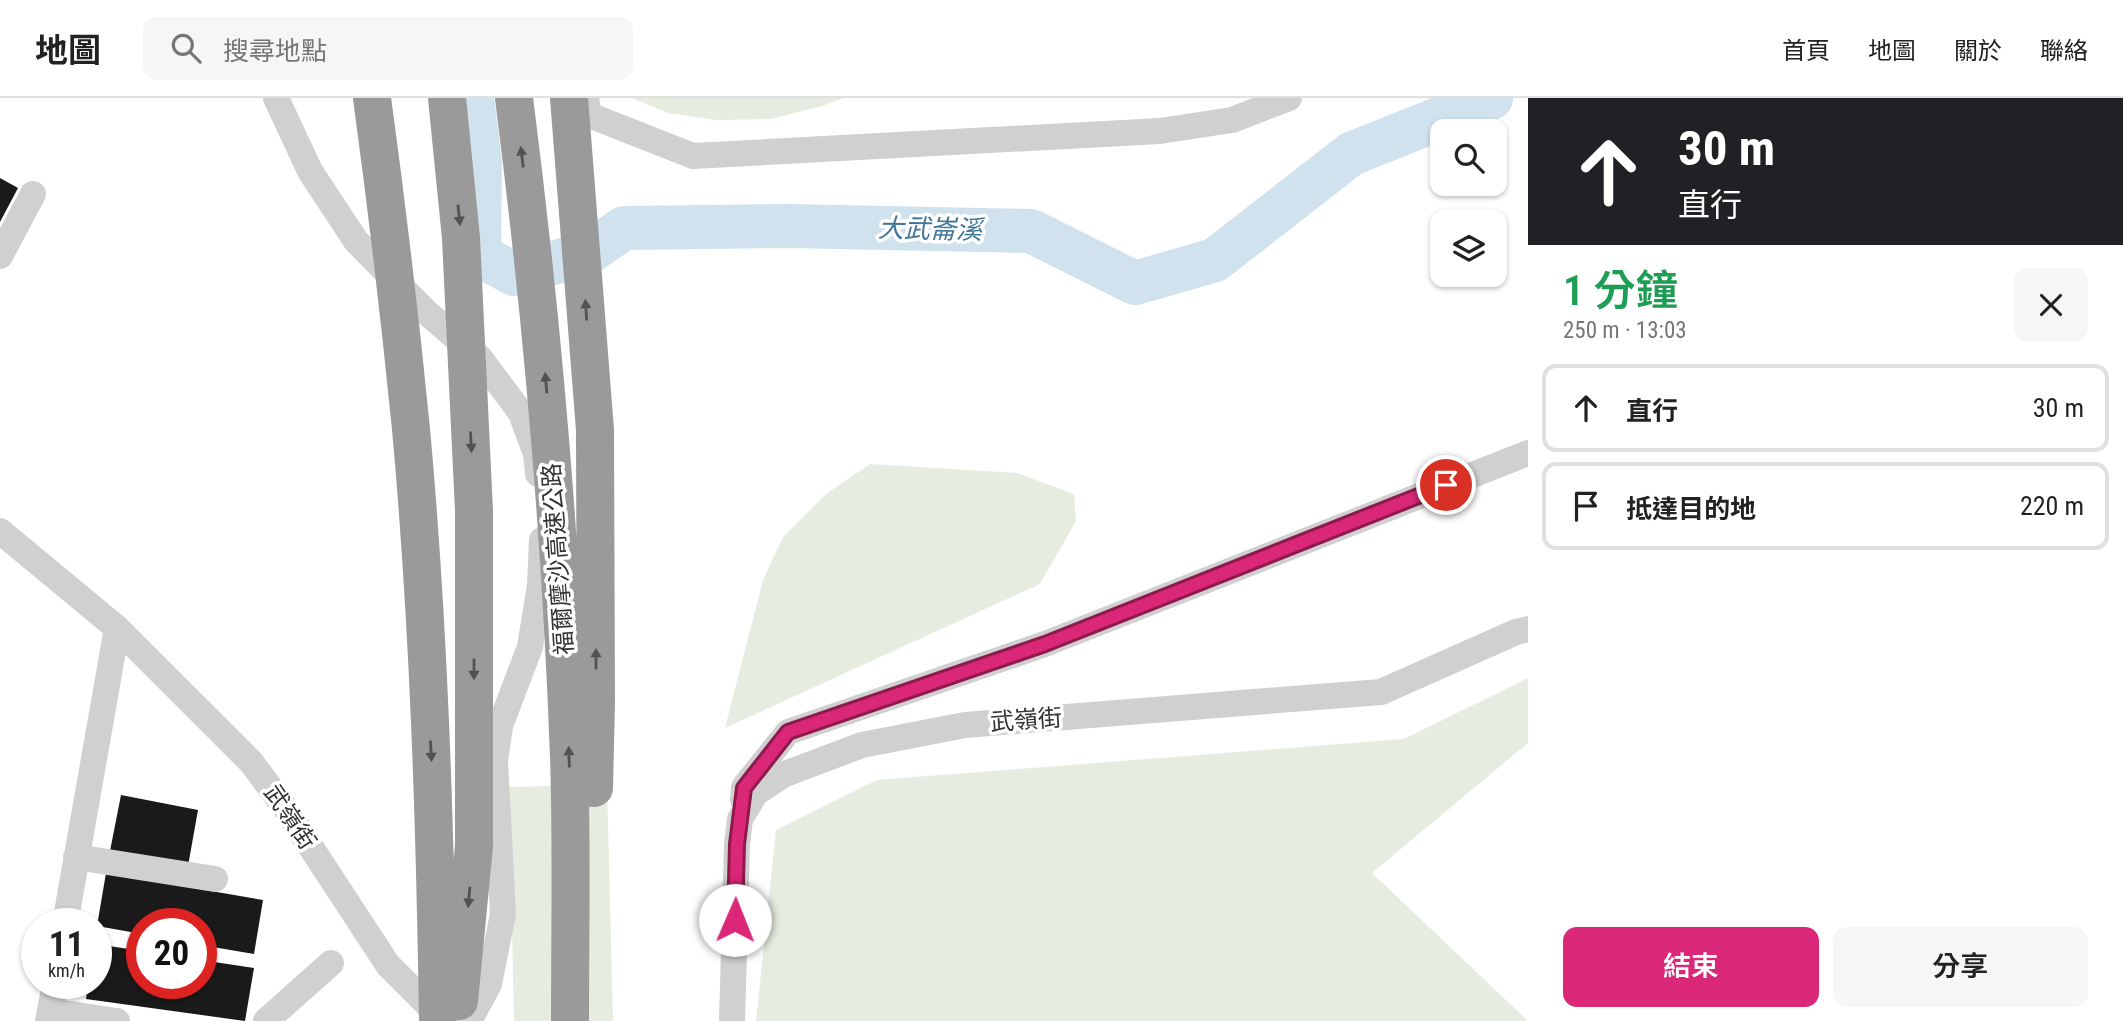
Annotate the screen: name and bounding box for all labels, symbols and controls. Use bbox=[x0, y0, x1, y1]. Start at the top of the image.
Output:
search box bbox=[143, 17, 633, 80]
icon: search bbox=[167, 29, 205, 67]
text: 地圖 bbox=[35, 31, 101, 70]
text: 搜尋地點 bbox=[223, 36, 327, 66]
text: 首頁 bbox=[1782, 37, 1830, 65]
text: 地圖 bbox=[1868, 37, 1916, 65]
text: 關於 bbox=[1954, 37, 2002, 65]
text: 聯絡 bbox=[2040, 37, 2088, 65]
map controls bbox=[1430, 119, 1507, 287]
button: search bbox=[1430, 119, 1507, 196]
text: 30 m bbox=[1678, 120, 1775, 177]
icon: ahead bbox=[1563, 126, 1654, 217]
one-way arrow bbox=[516, 146, 527, 168]
text: 直行 bbox=[1678, 186, 1742, 224]
one-way arrow bbox=[454, 204, 465, 226]
button: layers bbox=[1430, 210, 1507, 287]
water label: 大武崙溪 bbox=[878, 213, 986, 245]
text: 1 分鐘 bbox=[1563, 266, 1678, 315]
button: close bbox=[2014, 268, 2088, 342]
one-way arrow bbox=[581, 298, 592, 320]
text: 250 m · 13:03 bbox=[1563, 317, 1687, 344]
one-way arrow bbox=[540, 372, 551, 394]
icon: ahead bbox=[1567, 389, 1605, 427]
text: 30 m bbox=[2033, 393, 2084, 423]
text: 直行 bbox=[1626, 396, 1678, 426]
one-way arrow bbox=[465, 431, 476, 453]
pin bbox=[1416, 455, 1476, 515]
street label: 福爾摩沙高速公路 bbox=[537, 462, 579, 656]
icon: arrive bbox=[1427, 466, 1465, 504]
icon: arrive bbox=[1567, 487, 1605, 525]
text: 220 m bbox=[2020, 491, 2084, 521]
text: 抵達目的地 bbox=[1626, 494, 1756, 524]
one-way arrow bbox=[590, 648, 602, 670]
one-way arrow bbox=[468, 658, 480, 680]
street label: 武嶺街 bbox=[989, 704, 1063, 736]
one-way arrow bbox=[426, 740, 437, 762]
one-way arrow bbox=[563, 746, 575, 768]
street label: 武嶺街 bbox=[258, 779, 322, 855]
position arrow bbox=[698, 883, 772, 957]
one-way arrow bbox=[463, 886, 474, 908]
speed limit sign: 20 bbox=[126, 908, 217, 999]
text: 11 bbox=[49, 924, 84, 965]
button: 結束 bbox=[1563, 927, 1819, 1007]
button: 分享 bbox=[1833, 927, 2088, 1007]
text: km/h bbox=[48, 960, 85, 981]

